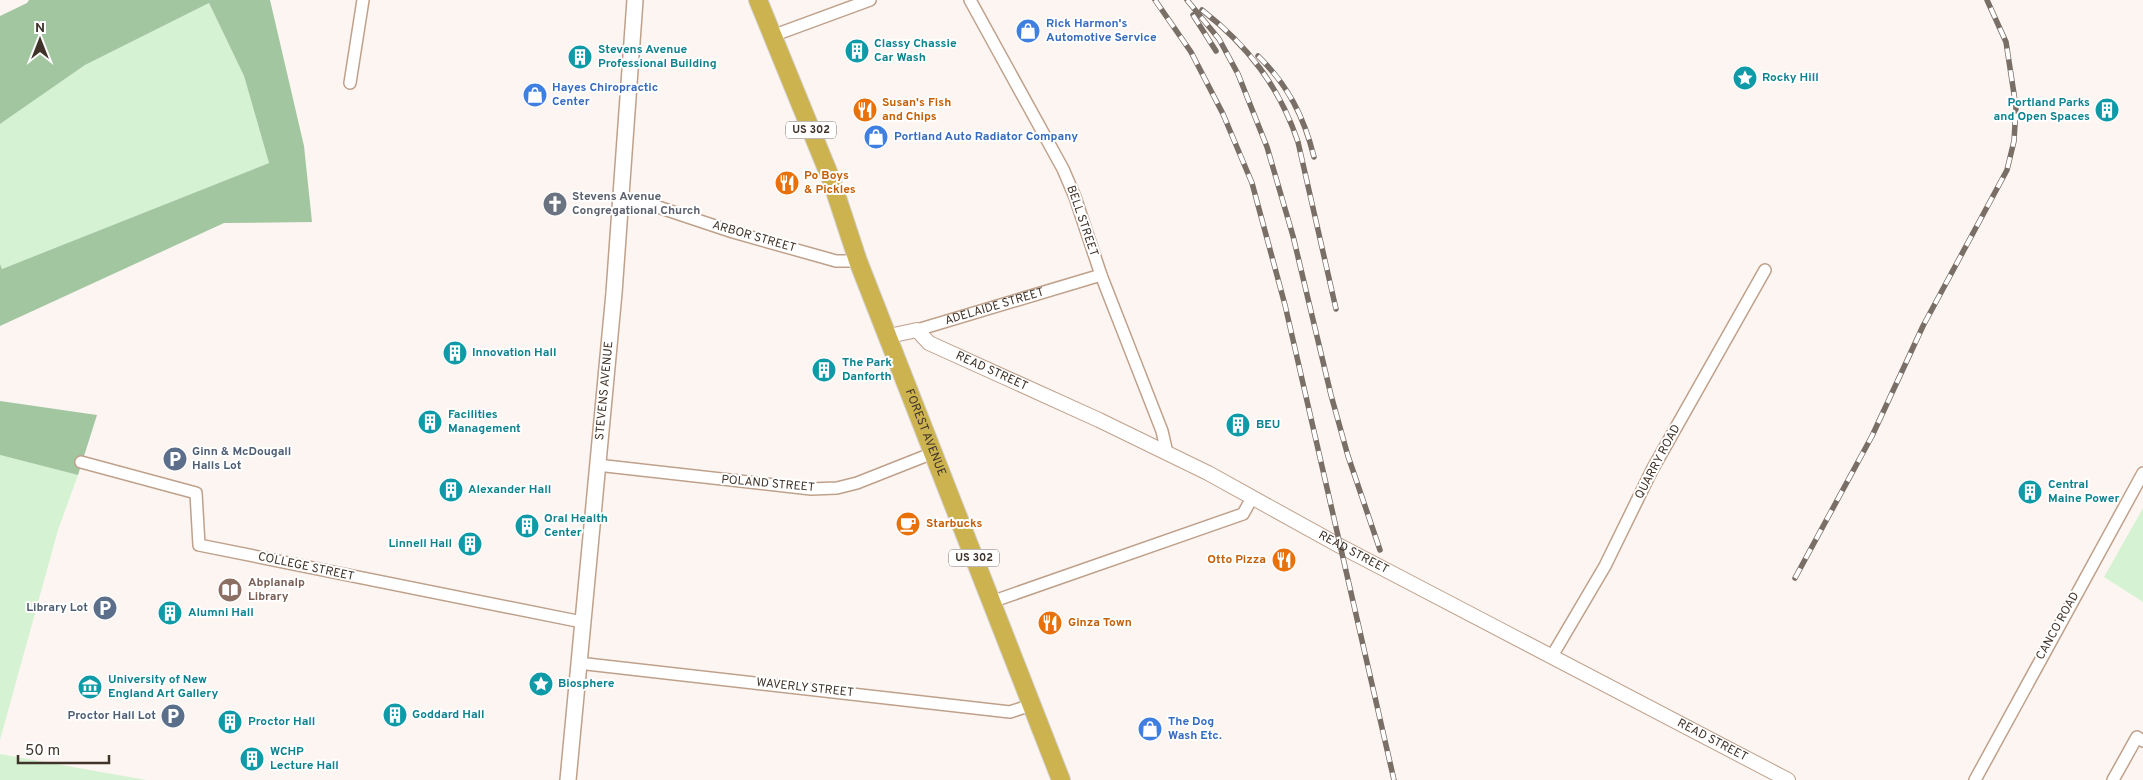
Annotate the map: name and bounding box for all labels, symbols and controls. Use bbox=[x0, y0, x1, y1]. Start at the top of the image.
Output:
north arrow bbox=[15, 15, 65, 65]
place label: Rick Harmon's Automotive Service bbox=[1046, 16, 1157, 46]
shop icon: Rick Harmon's Automotive Service bbox=[1015, 18, 1041, 44]
text: N bbox=[35, 20, 45, 37]
place label: Classy Chassie Car Wash bbox=[874, 36, 957, 66]
building icon: Classy Chassie Car Wash bbox=[844, 38, 870, 64]
place label: Stevens Avenue Professional Building bbox=[598, 42, 717, 72]
building icon: Stevens Avenue Professional Building bbox=[567, 44, 593, 70]
place icon: Rocky Hill bbox=[1732, 65, 1758, 91]
place label: Rocky Hill bbox=[1762, 70, 1819, 86]
place label: Hayes Chiropractic Center bbox=[552, 80, 658, 110]
shop icon: Hayes Chiropractic Center bbox=[522, 82, 548, 108]
place label: Susan's Fish and Chips bbox=[882, 95, 951, 125]
place label: Portland Parks and Open Spaces bbox=[1994, 95, 2090, 125]
restaurant icon: Susan's Fish and Chips bbox=[852, 97, 878, 123]
building icon: Portland Parks and Open Spaces bbox=[2094, 97, 2120, 123]
road number: US 302 bbox=[786, 122, 836, 138]
shop icon: Portland Auto Radiator Company bbox=[863, 124, 889, 150]
place label: Portland Auto Radiator Company bbox=[894, 129, 1078, 145]
place label: Po Boys & Pickles bbox=[804, 168, 856, 198]
restaurant icon: Po Boys & Pickles bbox=[774, 170, 800, 196]
street label: BELL STREET bbox=[1062, 183, 1102, 259]
place label: Stevens Avenue Congregational Church bbox=[572, 189, 700, 219]
church icon: Stevens Avenue Congregational Church bbox=[542, 191, 568, 217]
street label: ARBOR STREET bbox=[710, 217, 798, 257]
street label: ADELAIDE STREET bbox=[943, 284, 1046, 329]
building icon: Innovation Hall bbox=[442, 340, 468, 366]
street label: STEVENS AVENUE bbox=[592, 340, 617, 441]
place label: Innovation Hall bbox=[472, 345, 556, 361]
street label: READ STREET bbox=[953, 348, 1030, 395]
place label: The Park Danforth bbox=[842, 355, 892, 385]
building icon: The Park Danforth bbox=[811, 357, 837, 383]
street label: FOREST AVENUE bbox=[901, 387, 949, 479]
place label: Facilities Management bbox=[448, 407, 521, 437]
building icon: Facilities Management bbox=[417, 409, 443, 435]
building icon: BEU bbox=[1225, 412, 1251, 438]
place label: BEU bbox=[1256, 417, 1280, 433]
street label: QUARRY ROAD bbox=[1632, 422, 1684, 502]
place label: Ginn & McDougall Halls Lot bbox=[192, 444, 291, 474]
parking icon: Ginn & McDougall Halls Lot bbox=[162, 446, 188, 472]
street label: POLAND STREET bbox=[721, 472, 815, 496]
building icon: Alexander Hall bbox=[438, 477, 464, 503]
place label: Central Maine Power bbox=[2048, 477, 2120, 507]
building icon: Central Maine Power bbox=[2017, 479, 2043, 505]
place label: Alexander Hall bbox=[468, 482, 551, 498]
place label: Oral Health Center bbox=[544, 511, 608, 541]
cafe icon: Starbucks bbox=[895, 511, 921, 537]
building icon: Oral Health Center bbox=[514, 513, 540, 539]
place label: Starbucks bbox=[926, 516, 982, 532]
street label: READ STREET bbox=[1315, 528, 1391, 578]
building icon: Linnell Hall bbox=[457, 531, 483, 557]
place label: Linnell Hall bbox=[388, 536, 452, 552]
restaurant icon: Otto Pizza bbox=[1271, 547, 1297, 573]
street label: COLLEGE STREET bbox=[256, 549, 356, 585]
road number: US 302 bbox=[949, 550, 999, 566]
place label: Otto Pizza bbox=[1207, 552, 1266, 568]
place label: Abplanalp Library bbox=[248, 575, 305, 605]
library icon: Abplanalp Library bbox=[217, 577, 243, 603]
street label: CANCO ROAD bbox=[2033, 589, 2083, 663]
parking icon: Library Lot bbox=[92, 595, 118, 621]
place label: Library Lot bbox=[26, 600, 88, 616]
building icon: Alumni Hall bbox=[157, 600, 183, 626]
place label: Alumni Hall bbox=[188, 605, 254, 621]
restaurant icon: Ginza Town bbox=[1037, 610, 1063, 636]
place label: Ginza Town bbox=[1068, 615, 1132, 631]
place icon: Biosphere bbox=[528, 671, 554, 697]
place label: University of New England Art Gallery bbox=[108, 672, 218, 702]
museum icon: University of New England Art Gallery bbox=[77, 674, 103, 700]
street label: WAVERLY STREET bbox=[755, 675, 855, 701]
place label: Biosphere bbox=[558, 676, 615, 692]
building icon: Goddard Hall bbox=[382, 702, 408, 728]
parking icon: Proctor Hall Lot bbox=[160, 703, 186, 729]
place label: Goddard Hall bbox=[412, 707, 485, 723]
place label: Proctor Hall Lot bbox=[67, 708, 156, 724]
building icon: Proctor Hall bbox=[217, 709, 243, 735]
place label: Proctor Hall bbox=[248, 714, 315, 730]
place label: The Dog Wash Etc. bbox=[1168, 714, 1222, 744]
street label: READ STREET bbox=[1674, 715, 1750, 765]
shop icon: The Dog Wash Etc. bbox=[1137, 716, 1163, 742]
scale bar bbox=[18, 732, 109, 764]
text: 50 m bbox=[25, 742, 60, 761]
place label: WCHP Lecture Hall bbox=[270, 744, 339, 774]
building icon: WCHP Lecture Hall bbox=[239, 746, 265, 772]

